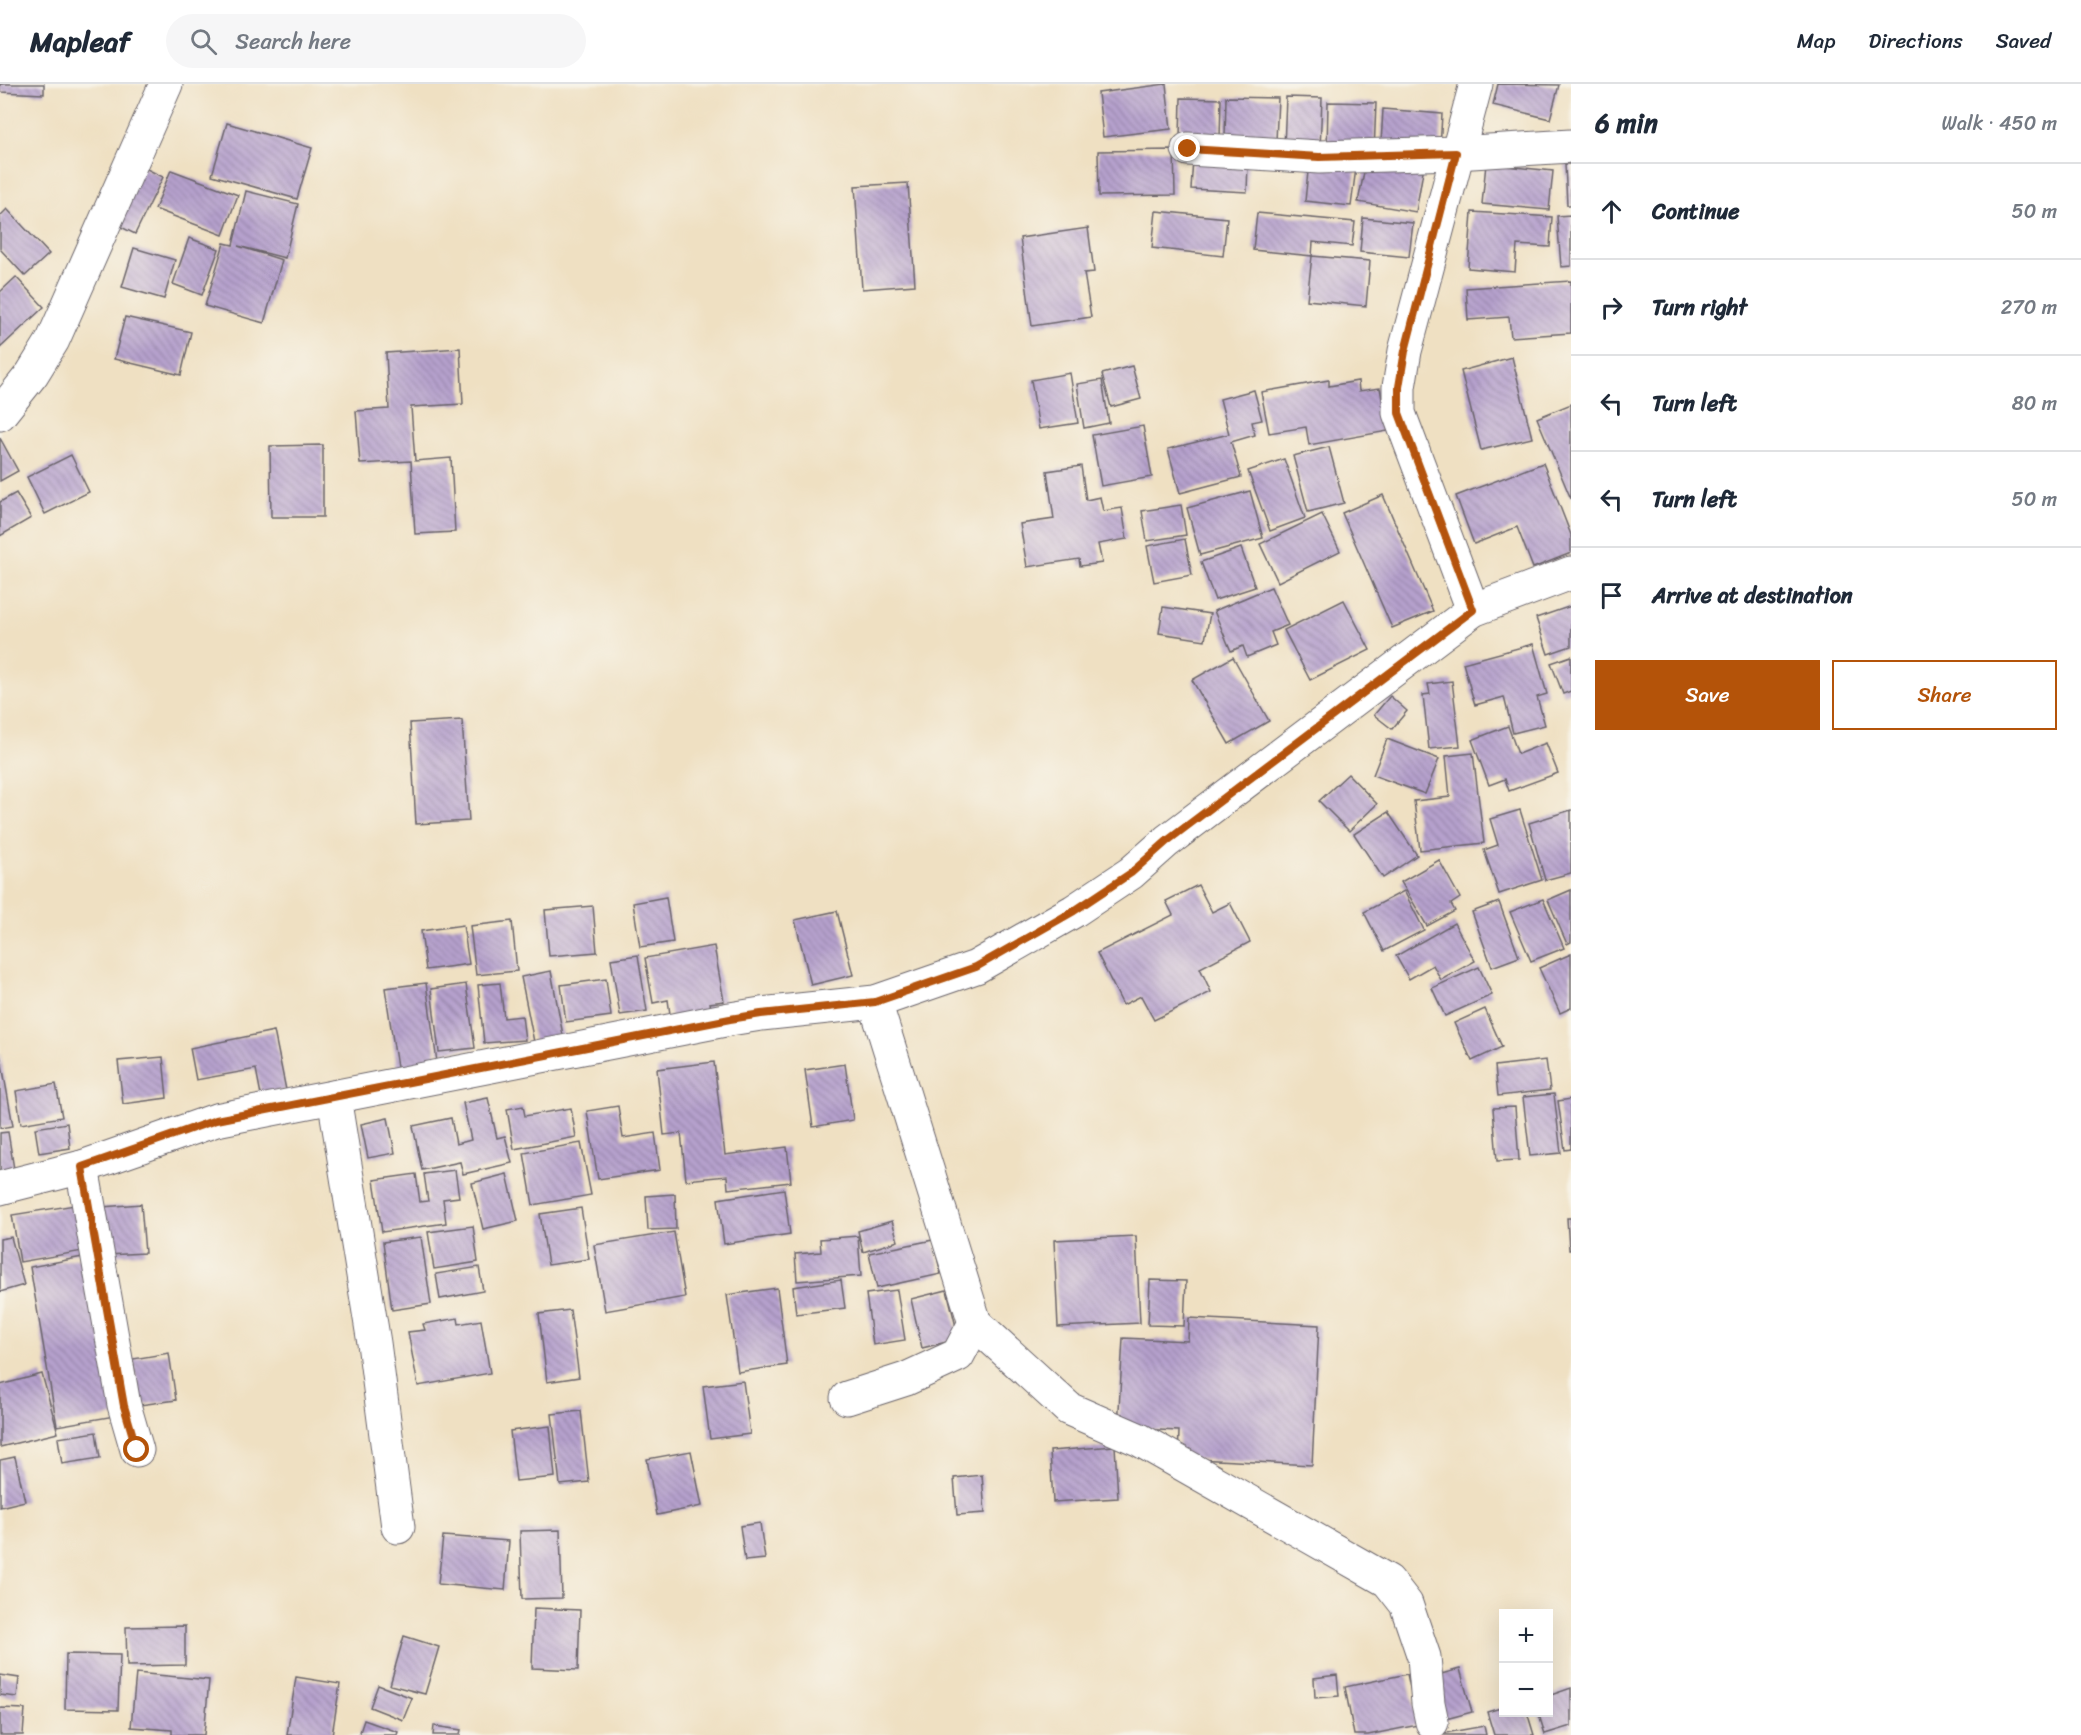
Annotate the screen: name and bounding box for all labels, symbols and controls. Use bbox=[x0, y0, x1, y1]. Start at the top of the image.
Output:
search box bbox=[166, 14, 586, 68]
text: Mapleaf bbox=[30, 17, 130, 66]
text: Search here bbox=[235, 22, 351, 61]
text: Map bbox=[1797, 22, 1835, 60]
text: Directions bbox=[1868, 22, 1963, 60]
text: Saved bbox=[1996, 22, 2051, 60]
icon: search bbox=[187, 25, 220, 58]
text: 6 min bbox=[1595, 100, 1658, 146]
text: Walk · 450 m bbox=[1942, 106, 2057, 141]
route end bbox=[1174, 135, 1200, 161]
text: Continue bbox=[1652, 192, 1740, 231]
text: 50 m bbox=[2012, 194, 2057, 229]
icon: ahead bbox=[1595, 195, 1628, 228]
text: Turn right bbox=[1652, 288, 1747, 327]
text: 270 m bbox=[2001, 290, 2057, 325]
icon: right bbox=[1595, 291, 1628, 324]
text: Turn left bbox=[1652, 384, 1737, 423]
text: 80 m bbox=[2012, 386, 2057, 421]
icon: left bbox=[1595, 387, 1628, 420]
text: Turn left bbox=[1652, 480, 1737, 519]
text: 50 m bbox=[2012, 482, 2057, 517]
icon: left bbox=[1595, 483, 1628, 516]
text: Arrive at destination bbox=[1652, 576, 1853, 615]
icon: arrive bbox=[1595, 579, 1628, 612]
button: Save bbox=[1595, 660, 1820, 730]
button: Share bbox=[1832, 660, 2057, 730]
route start bbox=[123, 1436, 149, 1462]
map controls bbox=[1499, 1609, 1553, 1717]
button: + bbox=[1499, 1609, 1553, 1663]
button: − bbox=[1499, 1663, 1553, 1717]

